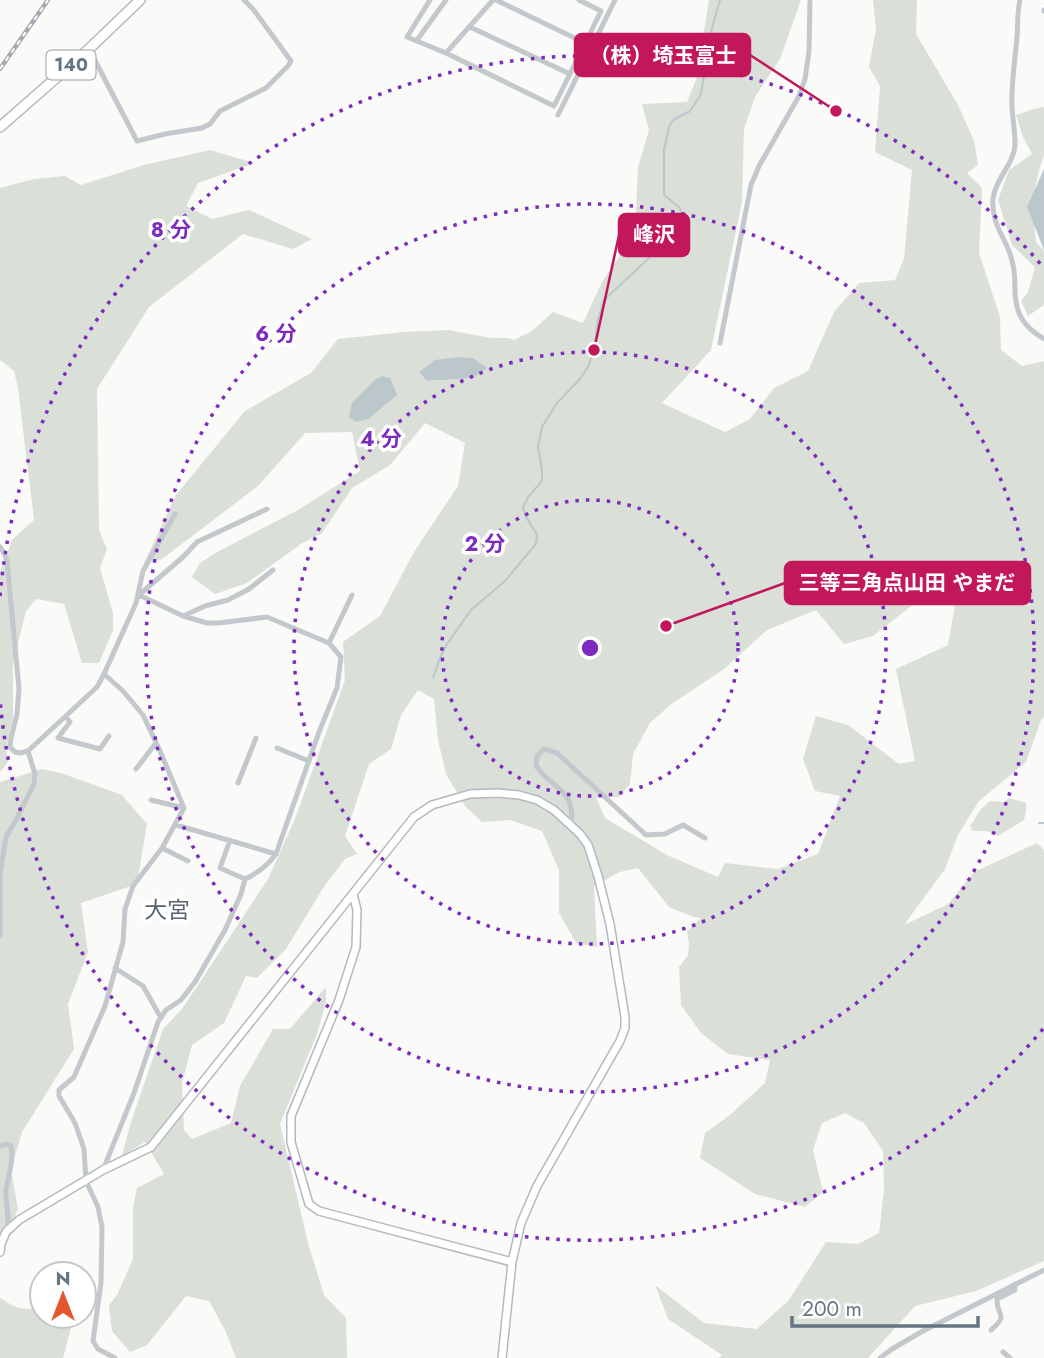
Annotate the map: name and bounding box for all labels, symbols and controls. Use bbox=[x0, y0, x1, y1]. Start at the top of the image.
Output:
callout: （株）埼玉富士 bbox=[575, 34, 750, 76]
text: （株）埼玉富士 bbox=[590, 41, 737, 71]
road number: 140 bbox=[46, 51, 96, 80]
callout: 峰沢 bbox=[619, 214, 689, 256]
text: 8 分 bbox=[151, 215, 191, 245]
text: 峰沢 bbox=[633, 220, 675, 250]
text: 6 分 bbox=[255, 319, 297, 349]
text: 4 分 bbox=[360, 424, 402, 454]
text: 2 分 bbox=[464, 529, 506, 559]
callout: 三等三角点山田 やまだ bbox=[785, 562, 1030, 604]
text: 三等三角点山田 やまだ bbox=[799, 568, 1015, 598]
centre of rings bbox=[578, 636, 602, 660]
district label: 大宮 bbox=[144, 893, 190, 927]
north arrow bbox=[28, 1260, 98, 1330]
text: N bbox=[55, 1265, 71, 1292]
scale bar bbox=[792, 1284, 978, 1328]
text: 200 m bbox=[802, 1294, 862, 1324]

